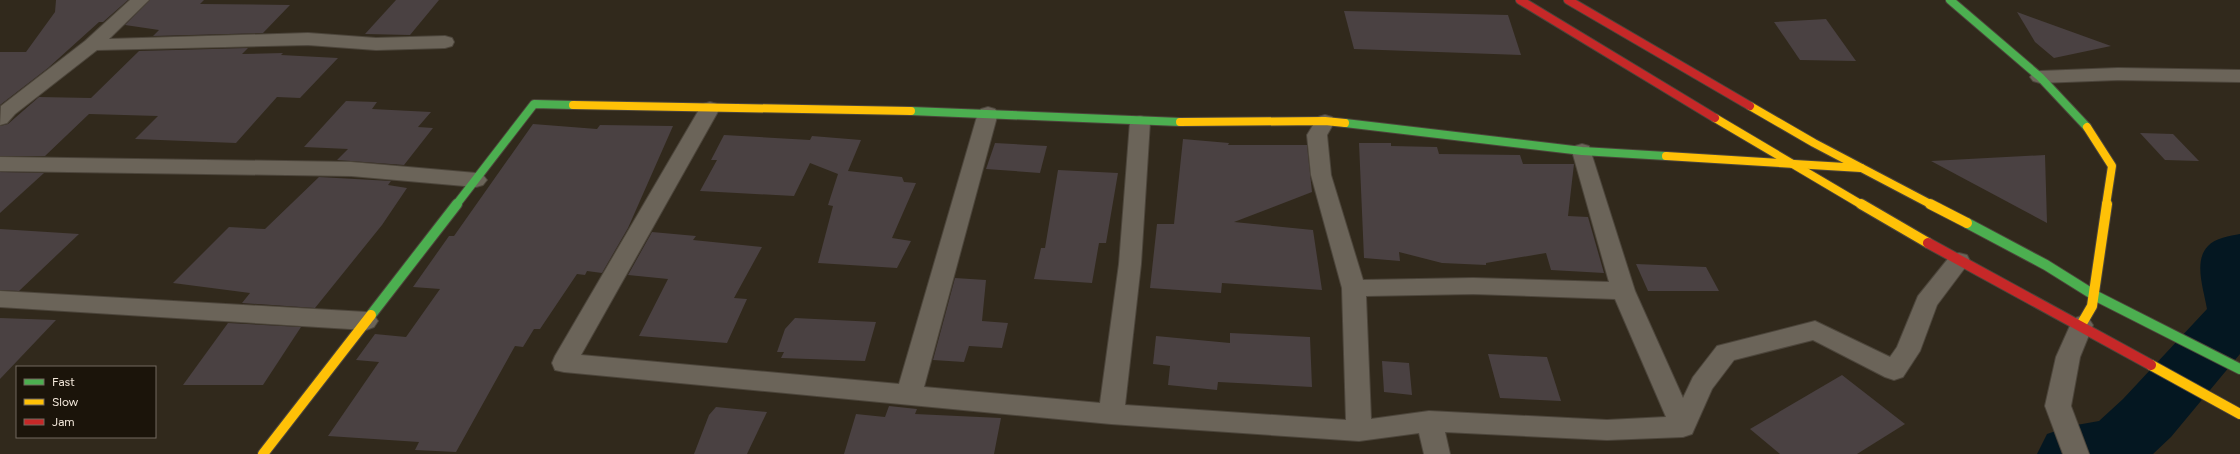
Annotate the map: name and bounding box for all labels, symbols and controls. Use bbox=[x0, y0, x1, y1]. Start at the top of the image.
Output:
legend bbox=[16, 366, 156, 438]
text: Fast bbox=[52, 375, 75, 389]
text: Slow bbox=[52, 395, 79, 409]
text: Jam bbox=[52, 415, 75, 429]

